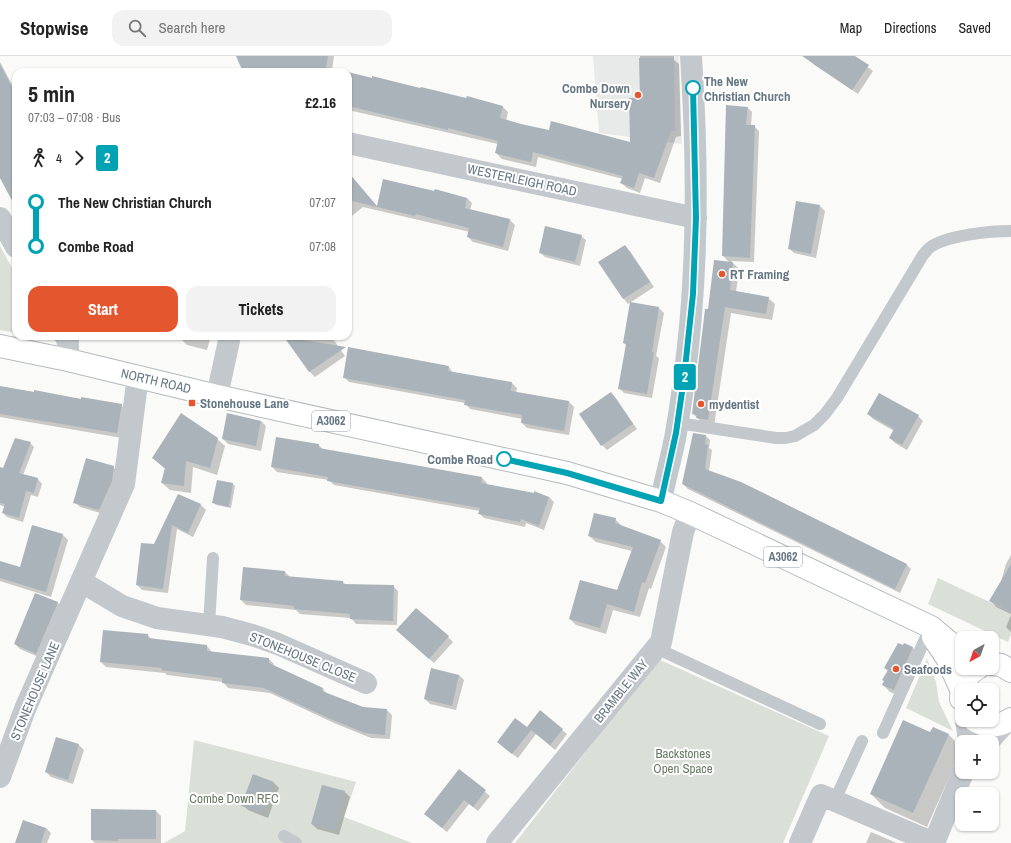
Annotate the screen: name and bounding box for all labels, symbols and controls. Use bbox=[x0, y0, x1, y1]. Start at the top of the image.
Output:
search box bbox=[112, 10, 392, 46]
text: Stopwise bbox=[20, 15, 88, 41]
icon: search bbox=[126, 17, 148, 39]
text: Search here bbox=[158, 17, 225, 38]
text: Map bbox=[840, 19, 862, 37]
text: Directions bbox=[884, 19, 936, 37]
text: Saved bbox=[958, 19, 991, 37]
place label: The New Christian Church bbox=[704, 73, 790, 105]
text: 5 min bbox=[28, 79, 75, 109]
place label: Combe Down Nursery bbox=[562, 80, 630, 112]
marker: The New Christian Church bbox=[685, 80, 701, 96]
marker: Combe Down Nursery bbox=[633, 90, 643, 100]
text: £2.16 bbox=[305, 92, 336, 113]
text: 07:03 – 07:08 · Bus bbox=[28, 109, 120, 126]
icon: walk bbox=[28, 147, 50, 169]
icon: forward bbox=[68, 147, 90, 169]
text: 2 bbox=[104, 149, 110, 167]
text: 4 bbox=[56, 150, 62, 167]
street label: WESTERLEIGH ROAD bbox=[466, 160, 579, 200]
text: The New Christian Church bbox=[58, 192, 212, 213]
text: 07:07 bbox=[309, 194, 336, 211]
text: Combe Road bbox=[58, 236, 134, 257]
text: 07:08 bbox=[309, 238, 336, 255]
place label: RT Framing bbox=[730, 266, 790, 283]
marker: RT Framing bbox=[717, 269, 727, 279]
button: Start bbox=[28, 286, 178, 332]
button: Tickets bbox=[186, 286, 336, 332]
line badge: 2 bbox=[672, 364, 698, 390]
street label: NORTH ROAD bbox=[119, 365, 193, 397]
text: 2 bbox=[682, 368, 688, 386]
place label: Stonehouse Lane bbox=[200, 395, 289, 412]
place label: mydentist bbox=[709, 396, 760, 413]
marker: Stonehouse Lane bbox=[187, 398, 197, 408]
marker: mydentist bbox=[696, 399, 706, 409]
road number: A3062 bbox=[312, 411, 350, 431]
place label: Combe Road bbox=[427, 451, 493, 468]
marker: Combe Road bbox=[496, 451, 512, 467]
road number: A3062 bbox=[764, 547, 802, 567]
street label: STONEHOUSE CLOSE bbox=[247, 628, 359, 686]
north arrow bbox=[955, 631, 999, 675]
map controls bbox=[955, 631, 999, 831]
street label: STONEHOUSE LANE bbox=[7, 639, 63, 743]
street label: BRAMBLE WAY bbox=[590, 656, 652, 726]
place label: Seafoods bbox=[904, 661, 952, 678]
marker: Seafoods bbox=[891, 664, 901, 674]
button: locate bbox=[955, 683, 999, 727]
button: + bbox=[955, 735, 999, 779]
park label: Backstones Open Space bbox=[653, 745, 713, 777]
button: − bbox=[955, 787, 999, 831]
park label: Combe Down RFC bbox=[189, 790, 279, 807]

